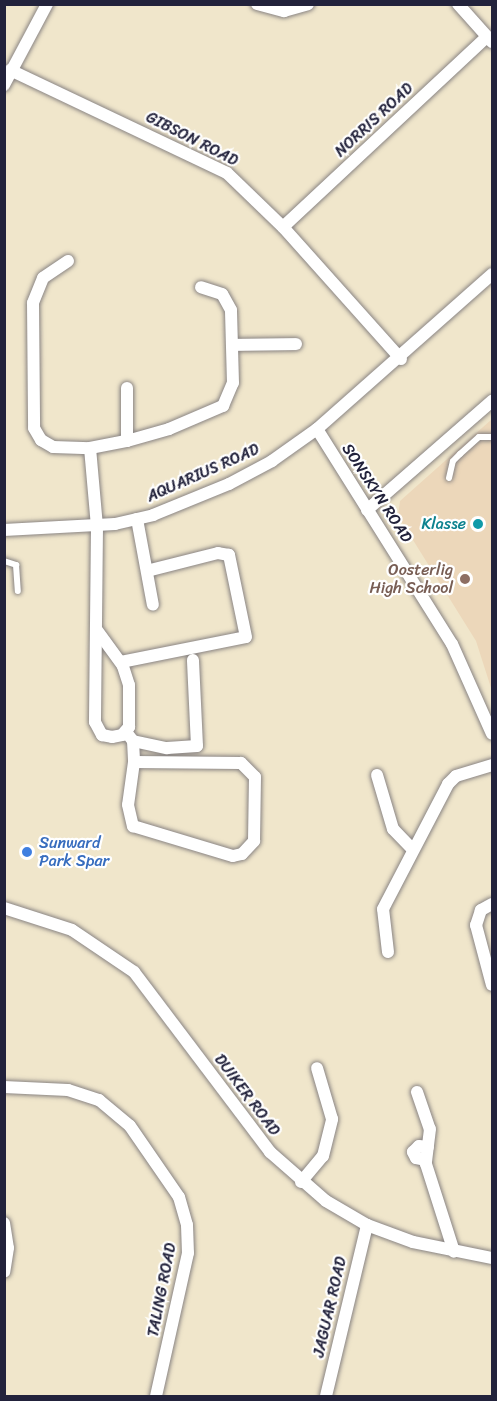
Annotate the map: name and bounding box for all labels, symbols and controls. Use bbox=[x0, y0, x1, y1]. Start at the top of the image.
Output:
street label: NORRIS ROAD bbox=[331, 79, 417, 161]
street label: GIBSON ROAD bbox=[143, 108, 241, 170]
street label: AQUARIUS ROAD bbox=[144, 440, 262, 506]
street label: SONSKYN ROAD bbox=[338, 440, 416, 546]
place label: Klasse bbox=[422, 514, 466, 534]
marker: Klasse bbox=[471, 517, 485, 531]
place label: Oosterlig High School bbox=[369, 560, 453, 598]
marker: Oosterlig High School bbox=[458, 572, 472, 586]
place label: Sunward Park Spar bbox=[39, 833, 109, 871]
marker: Sunward Park Spar bbox=[20, 845, 34, 859]
street label: DUIKER ROAD bbox=[210, 1050, 284, 1140]
street label: TALING ROAD bbox=[143, 1241, 181, 1339]
street label: JAGUAR ROAD bbox=[309, 1255, 351, 1359]

